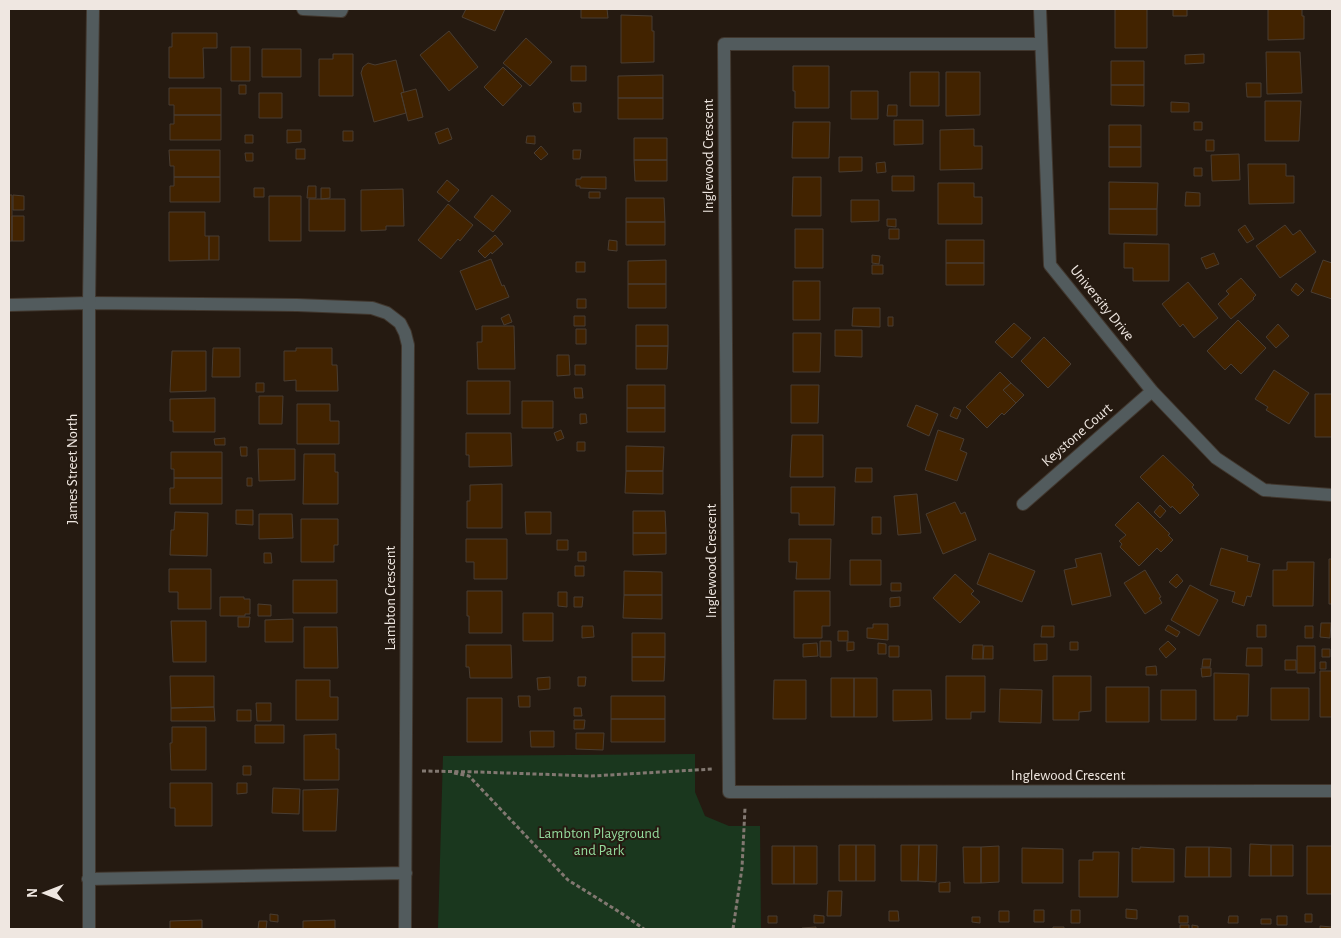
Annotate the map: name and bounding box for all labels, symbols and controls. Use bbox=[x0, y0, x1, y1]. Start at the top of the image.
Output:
street label: Inglewood Crescent bbox=[701, 99, 716, 213]
street label: University Drive bbox=[1067, 262, 1137, 344]
street label: Keystone Court bbox=[1039, 400, 1115, 469]
street label: James Street North bbox=[65, 414, 80, 524]
street label: Inglewood Crescent bbox=[704, 504, 719, 618]
street label: Lambton Crescent bbox=[383, 545, 398, 650]
street label: Inglewood Crescent bbox=[1011, 768, 1125, 783]
park label: Lambton Playground and Park bbox=[538, 826, 660, 858]
north arrow bbox=[20, 868, 70, 918]
text: N bbox=[26, 888, 40, 898]

